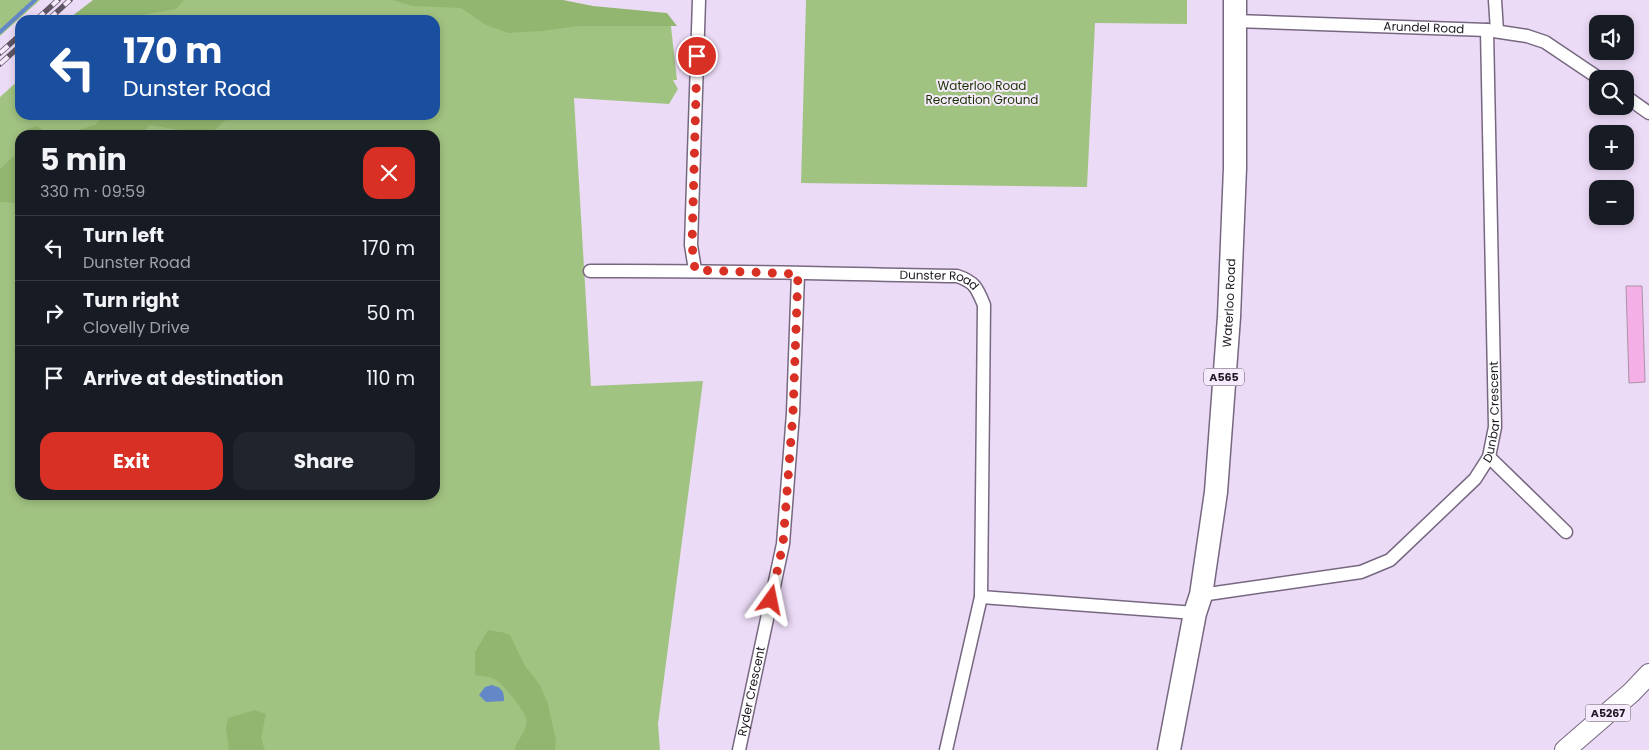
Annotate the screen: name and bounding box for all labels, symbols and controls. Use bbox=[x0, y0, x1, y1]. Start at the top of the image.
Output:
map controls bbox=[1589, 15, 1634, 225]
button: sound bbox=[1589, 15, 1634, 60]
street label: Arundel Road bbox=[1383, 17, 1465, 37]
text: 170 m bbox=[123, 26, 222, 75]
icon: left bbox=[40, 35, 105, 100]
pin bbox=[676, 35, 718, 77]
icon: arrive bbox=[683, 42, 711, 70]
button: search bbox=[1589, 70, 1634, 115]
text: Dunster Road bbox=[123, 73, 271, 104]
park label: Waterloo Road Recreation Ground bbox=[926, 77, 1038, 108]
button: + bbox=[1589, 125, 1634, 170]
text: 5 min bbox=[40, 138, 127, 181]
button: close bbox=[363, 147, 415, 199]
text: 330 m · 09:59 bbox=[40, 180, 145, 203]
button: − bbox=[1589, 180, 1634, 225]
text: Turn left bbox=[83, 222, 164, 249]
icon: left bbox=[40, 234, 68, 262]
text: 170 m bbox=[362, 235, 415, 262]
text: Dunster Road bbox=[83, 251, 191, 274]
street label: Waterloo Road bbox=[1218, 258, 1239, 348]
street label: Dunster Road bbox=[899, 266, 983, 294]
text: Turn right bbox=[83, 287, 179, 314]
icon: right bbox=[40, 299, 68, 327]
text: 50 m bbox=[366, 300, 415, 327]
text: Clovelly Drive bbox=[83, 316, 190, 339]
street label: Dunbar Crescent bbox=[1478, 361, 1504, 466]
icon: arrive bbox=[40, 364, 68, 392]
text: Arrive at destination bbox=[83, 365, 284, 392]
text: 110 m bbox=[366, 365, 415, 392]
road number: A565 bbox=[1204, 368, 1244, 386]
button: Exit bbox=[40, 432, 223, 490]
button: Share bbox=[233, 432, 415, 490]
position arrow bbox=[744, 573, 796, 625]
street label: Ryder Crescent bbox=[733, 645, 769, 738]
road number: A5267 bbox=[1586, 704, 1630, 721]

